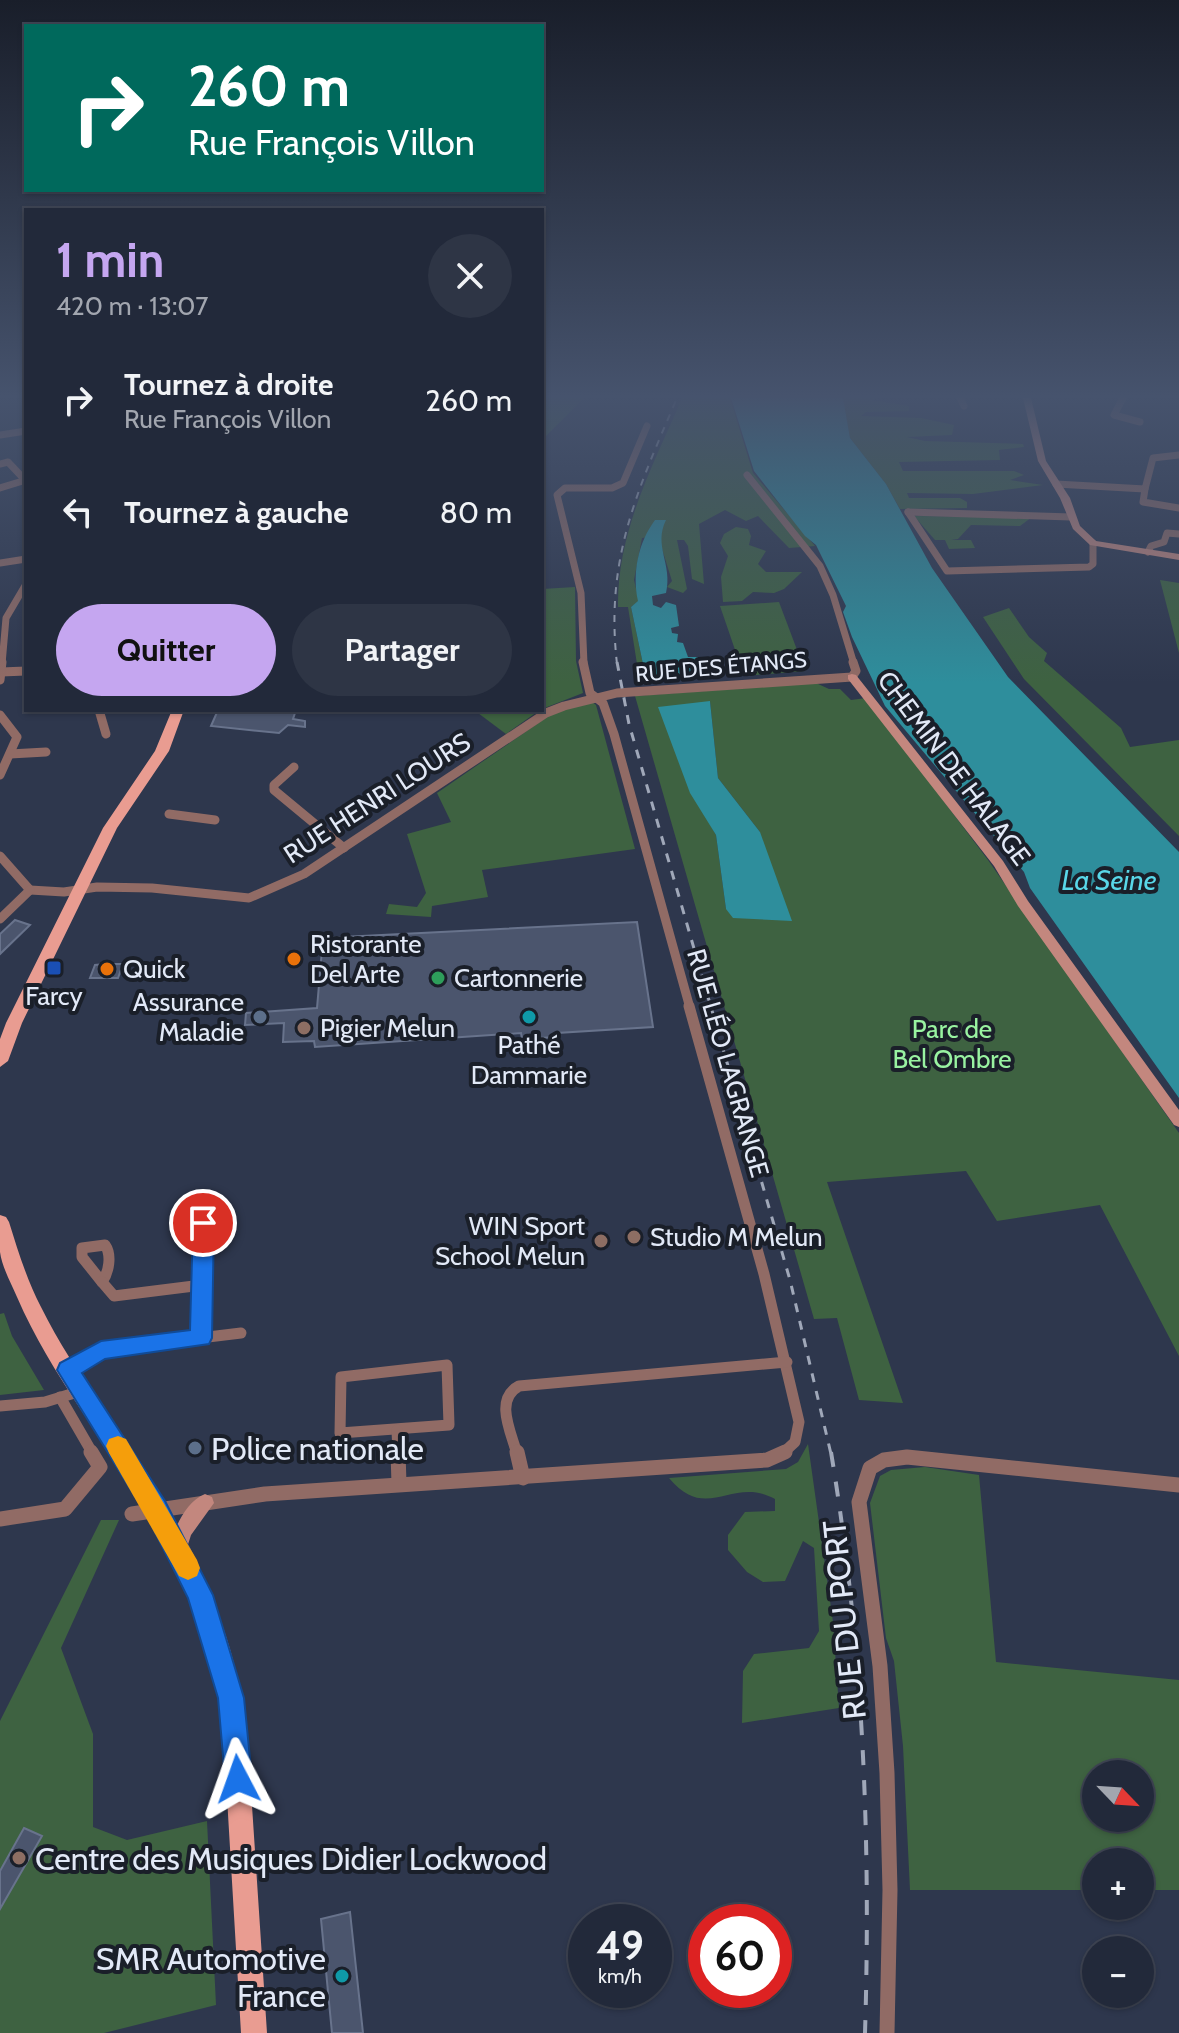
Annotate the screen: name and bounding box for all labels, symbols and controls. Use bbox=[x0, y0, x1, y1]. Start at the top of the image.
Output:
text: 260 m bbox=[188, 52, 350, 120]
icon: right bbox=[56, 56, 160, 160]
text: Rue François Villon bbox=[188, 120, 475, 164]
text: 1 min bbox=[56, 231, 164, 289]
button: close bbox=[428, 234, 512, 318]
text: 420 m · 13:07 bbox=[56, 290, 208, 322]
text: Tournez à droite bbox=[124, 366, 333, 403]
icon: right bbox=[56, 378, 100, 422]
text: 260 m bbox=[425, 382, 512, 419]
text: Rue François Villon bbox=[124, 403, 331, 435]
icon: left bbox=[56, 490, 100, 534]
text: Tournez à gauche bbox=[124, 494, 349, 531]
text: 80 m bbox=[440, 494, 512, 531]
button: Quitter bbox=[56, 604, 276, 696]
button: Partager bbox=[292, 604, 512, 696]
street label: RUE DES ÉTANGS bbox=[634, 646, 808, 688]
street label: CHEMIN DE HALAGE bbox=[871, 665, 1037, 871]
street label: RUE HENRI LOURS bbox=[278, 726, 476, 870]
water label: La Seine bbox=[1061, 863, 1157, 897]
place label: Ristorante Del Arte bbox=[310, 928, 422, 990]
street label: RUE LÉO LAGRANGE bbox=[680, 945, 776, 1181]
marker: Ristorante Del Arte bbox=[285, 950, 303, 968]
place label: Quick bbox=[123, 953, 186, 985]
marker: Farcy bbox=[45, 959, 63, 977]
marker: Quick bbox=[98, 960, 116, 978]
place label: Cartonnerie bbox=[454, 962, 583, 994]
marker: Cartonnerie bbox=[429, 969, 447, 987]
place label: Farcy bbox=[25, 980, 83, 1012]
place label: Assurance Maladie bbox=[133, 986, 244, 1048]
marker: Assurance Maladie bbox=[251, 1008, 269, 1026]
marker: Pathé Dammarie bbox=[520, 1008, 538, 1026]
place label: Pigier Melun bbox=[320, 1012, 455, 1044]
park label: Parc de Bel Ombre bbox=[892, 1013, 1012, 1075]
marker: Pigier Melun bbox=[295, 1019, 313, 1037]
place label: Pathé Dammarie bbox=[471, 1029, 587, 1091]
pin bbox=[169, 1189, 237, 1257]
icon: arrive bbox=[181, 1201, 225, 1245]
place label: WIN Sport School Melun bbox=[435, 1210, 585, 1272]
place label: Studio M Melun bbox=[650, 1221, 823, 1253]
marker: Studio M Melun bbox=[625, 1228, 643, 1246]
marker: WIN Sport School Melun bbox=[592, 1232, 610, 1250]
place label: Police nationale bbox=[211, 1429, 424, 1468]
marker: Police nationale bbox=[186, 1439, 204, 1457]
street label: RUE DU PORT bbox=[814, 1519, 874, 1721]
position arrow bbox=[196, 1737, 280, 1821]
north arrow bbox=[1082, 1760, 1154, 1832]
map controls bbox=[1082, 1760, 1154, 2008]
place label: Centre des Musiques Didier Lockwood bbox=[35, 1839, 547, 1878]
button: + bbox=[1082, 1848, 1154, 1920]
marker: Centre des Musiques Didier Lockwood bbox=[10, 1849, 28, 1867]
speed limit sign: 60 bbox=[688, 1904, 792, 2008]
text: 49 bbox=[596, 1921, 644, 1970]
button: − bbox=[1082, 1936, 1154, 2008]
place label: SMR Automotive France bbox=[96, 1939, 326, 2015]
text: km/h bbox=[598, 1964, 642, 1988]
marker: SMR Automotive France bbox=[333, 1967, 351, 1985]

